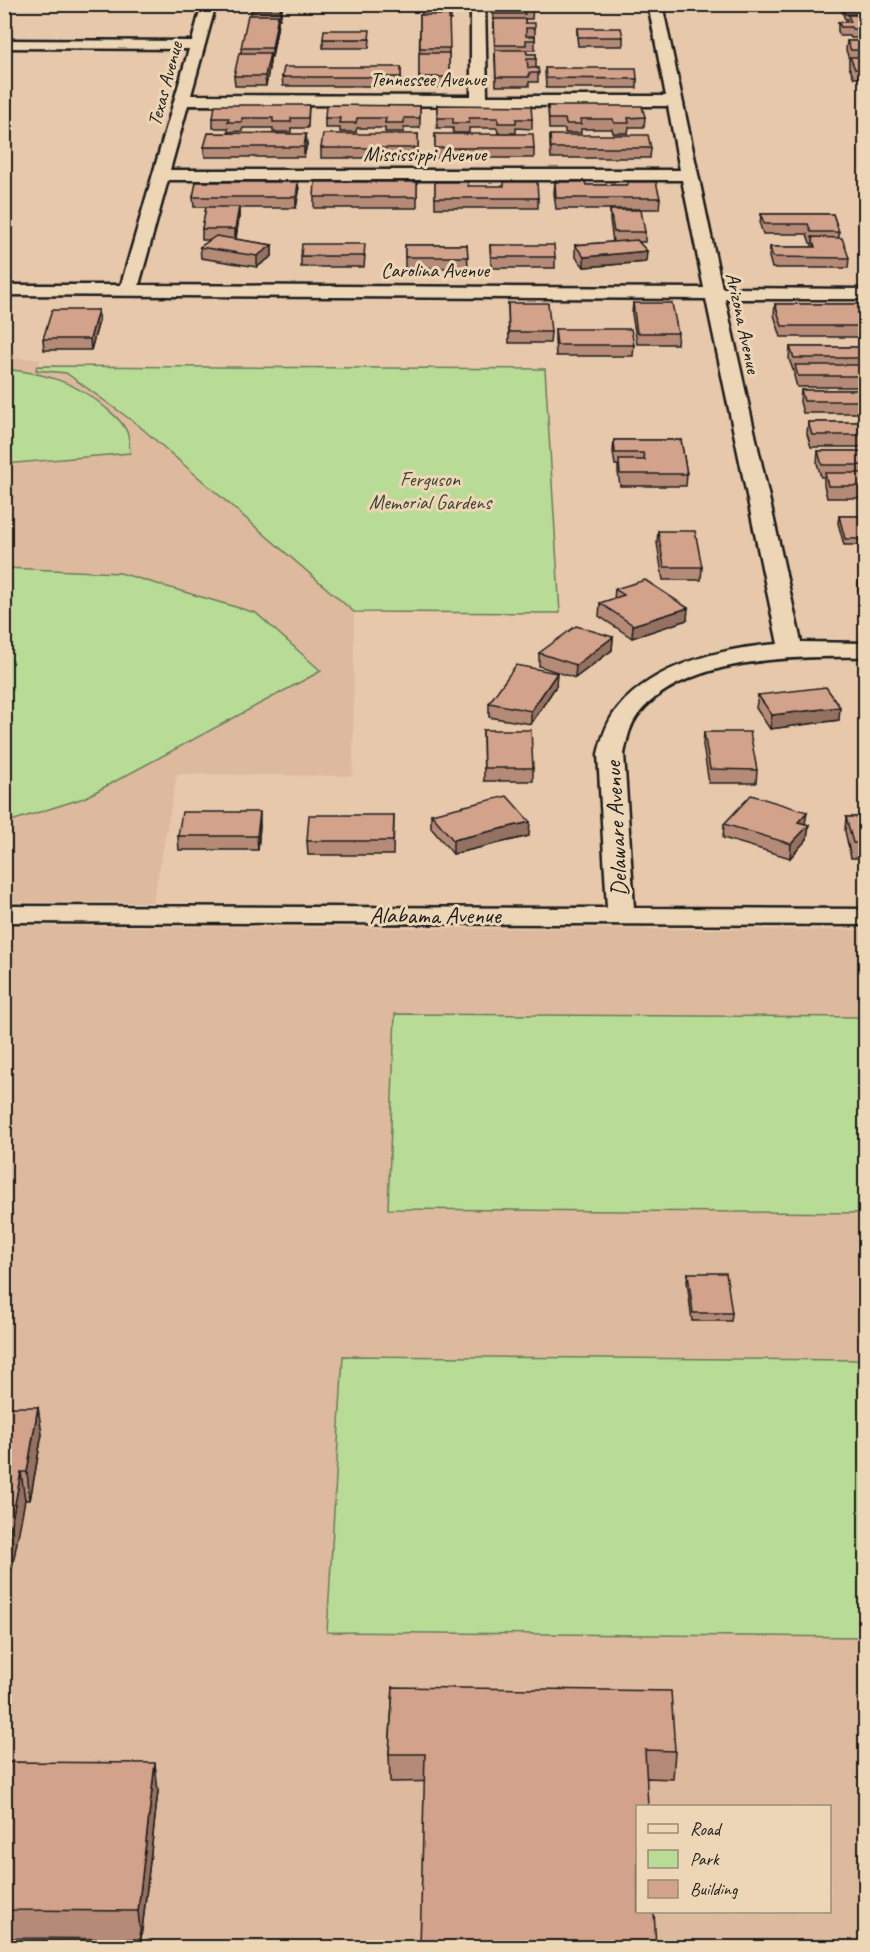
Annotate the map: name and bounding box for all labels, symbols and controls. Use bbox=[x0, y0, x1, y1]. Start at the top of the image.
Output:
street label: Texas Avenue bbox=[142, 38, 189, 129]
street label: Tennessee Avenue bbox=[370, 67, 487, 92]
street label: Mississippi Avenue bbox=[364, 142, 488, 167]
street label: Carolina Avenue bbox=[381, 258, 491, 283]
street label: Arizona Avenue bbox=[720, 270, 766, 377]
park label: Ferguson Memorial Gardens bbox=[369, 467, 493, 515]
street label: Delaware Avenue bbox=[597, 758, 635, 897]
street label: Alabama Avenue bbox=[370, 900, 503, 930]
legend bbox=[636, 1805, 831, 1913]
text: Road bbox=[690, 1818, 723, 1840]
text: Park bbox=[690, 1848, 720, 1870]
text: Building bbox=[690, 1878, 739, 1900]

